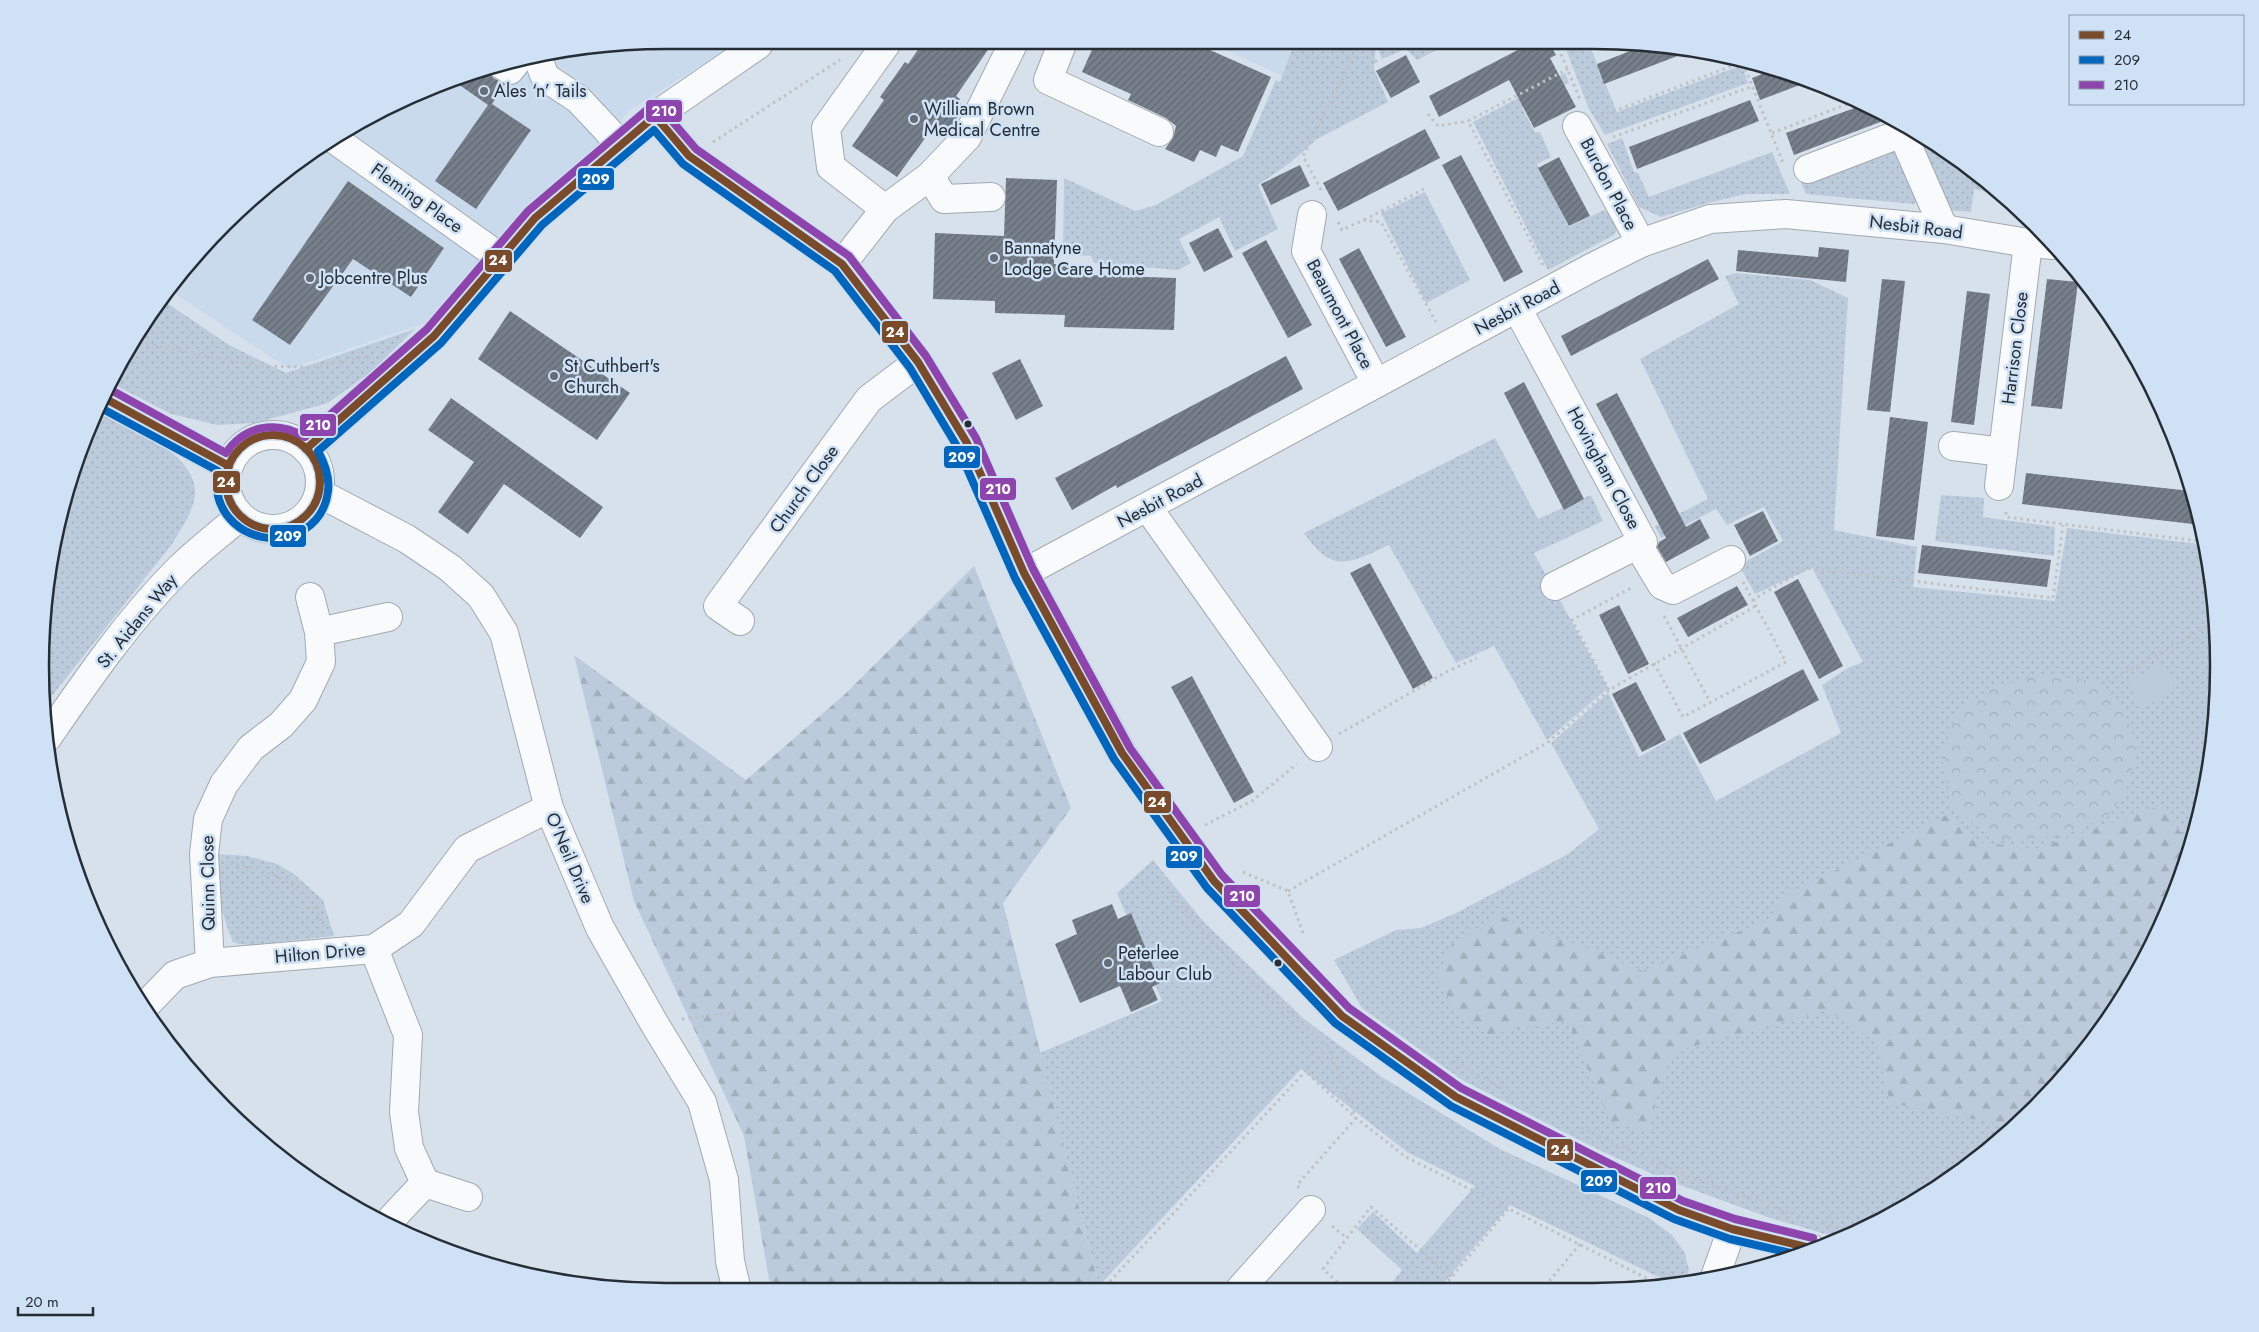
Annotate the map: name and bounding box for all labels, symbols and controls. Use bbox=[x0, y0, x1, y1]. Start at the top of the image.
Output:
legend bbox=[2069, 15, 2244, 105]
text: 24 bbox=[2114, 24, 2132, 46]
text: 209 bbox=[2114, 49, 2140, 71]
text: 210 bbox=[2114, 74, 2138, 96]
place label: Ales ‘n’ Tails bbox=[494, 78, 587, 104]
marker: Ales ‘n’ Tails bbox=[478, 85, 490, 97]
place label: William Brown Medical Centre bbox=[924, 96, 1040, 143]
line badge: 210 bbox=[645, 99, 683, 123]
text: 210 bbox=[651, 101, 677, 121]
marker: William Brown Medical Centre bbox=[908, 113, 920, 125]
street label: Burdon Place bbox=[1574, 133, 1644, 235]
street label: Fleming Place bbox=[366, 157, 468, 239]
line badge: 209 bbox=[577, 167, 615, 191]
text: 209 bbox=[582, 169, 610, 189]
street label: Nesbit Road bbox=[1868, 208, 1964, 246]
place label: Bannatyne Lodge Care Home bbox=[1004, 235, 1145, 282]
line badge: 24 bbox=[484, 249, 513, 273]
text: 24 bbox=[489, 250, 508, 270]
marker: Bannatyne Lodge Care Home bbox=[988, 252, 1000, 264]
street label: Beaumont Place bbox=[1300, 254, 1380, 374]
place label: Jobcentre Plus bbox=[318, 265, 427, 291]
marker: Jobcentre Plus bbox=[304, 272, 316, 284]
street label: Nesbit Road bbox=[1469, 274, 1565, 342]
street label: Harrison Close bbox=[1995, 290, 2035, 406]
line badge: 24 bbox=[881, 320, 909, 344]
text: 24 bbox=[886, 322, 905, 342]
place label: St Cuthbert's Church bbox=[564, 353, 660, 400]
marker: St Cuthbert's Church bbox=[548, 370, 560, 382]
street label: Hovingham Close bbox=[1561, 402, 1647, 534]
line badge: 210 bbox=[299, 413, 337, 437]
text: 210 bbox=[305, 415, 331, 435]
unlabelled marker bbox=[963, 419, 973, 429]
street label: Church Close bbox=[763, 440, 845, 538]
line badge: 209 bbox=[943, 445, 981, 469]
text: 209 bbox=[948, 447, 976, 467]
street label: Nesbit Road bbox=[1112, 467, 1208, 535]
line badge: 24 bbox=[212, 470, 241, 494]
text: 24 bbox=[217, 472, 236, 492]
line badge: 210 bbox=[979, 477, 1017, 501]
text: 210 bbox=[985, 479, 1011, 499]
line badge: 209 bbox=[269, 524, 307, 548]
text: 209 bbox=[274, 526, 302, 546]
street label: St. Aidans Way bbox=[91, 568, 183, 674]
line badge: 24 bbox=[1143, 790, 1172, 814]
text: 24 bbox=[1148, 792, 1167, 812]
street label: O'Neil Drive bbox=[539, 808, 601, 908]
street label: Quinn Close bbox=[194, 835, 222, 931]
line badge: 209 bbox=[1165, 845, 1203, 869]
text: 209 bbox=[1170, 846, 1198, 866]
line badge: 210 bbox=[1223, 884, 1261, 908]
text: 210 bbox=[1229, 886, 1255, 906]
street label: Hilton Drive bbox=[274, 936, 366, 970]
place label: Peterlee Labour Club bbox=[1118, 940, 1212, 987]
marker: Peterlee Labour Club bbox=[1102, 957, 1114, 969]
unlabelled marker bbox=[1273, 958, 1283, 968]
line badge: 24 bbox=[1546, 1138, 1574, 1162]
text: 24 bbox=[1551, 1140, 1570, 1160]
line badge: 209 bbox=[1580, 1169, 1618, 1193]
text: 209 bbox=[1585, 1171, 1613, 1191]
line badge: 210 bbox=[1639, 1176, 1677, 1200]
text: 210 bbox=[1645, 1178, 1671, 1198]
scale bar bbox=[18, 1284, 92, 1316]
text: 20 m bbox=[25, 1291, 59, 1313]

